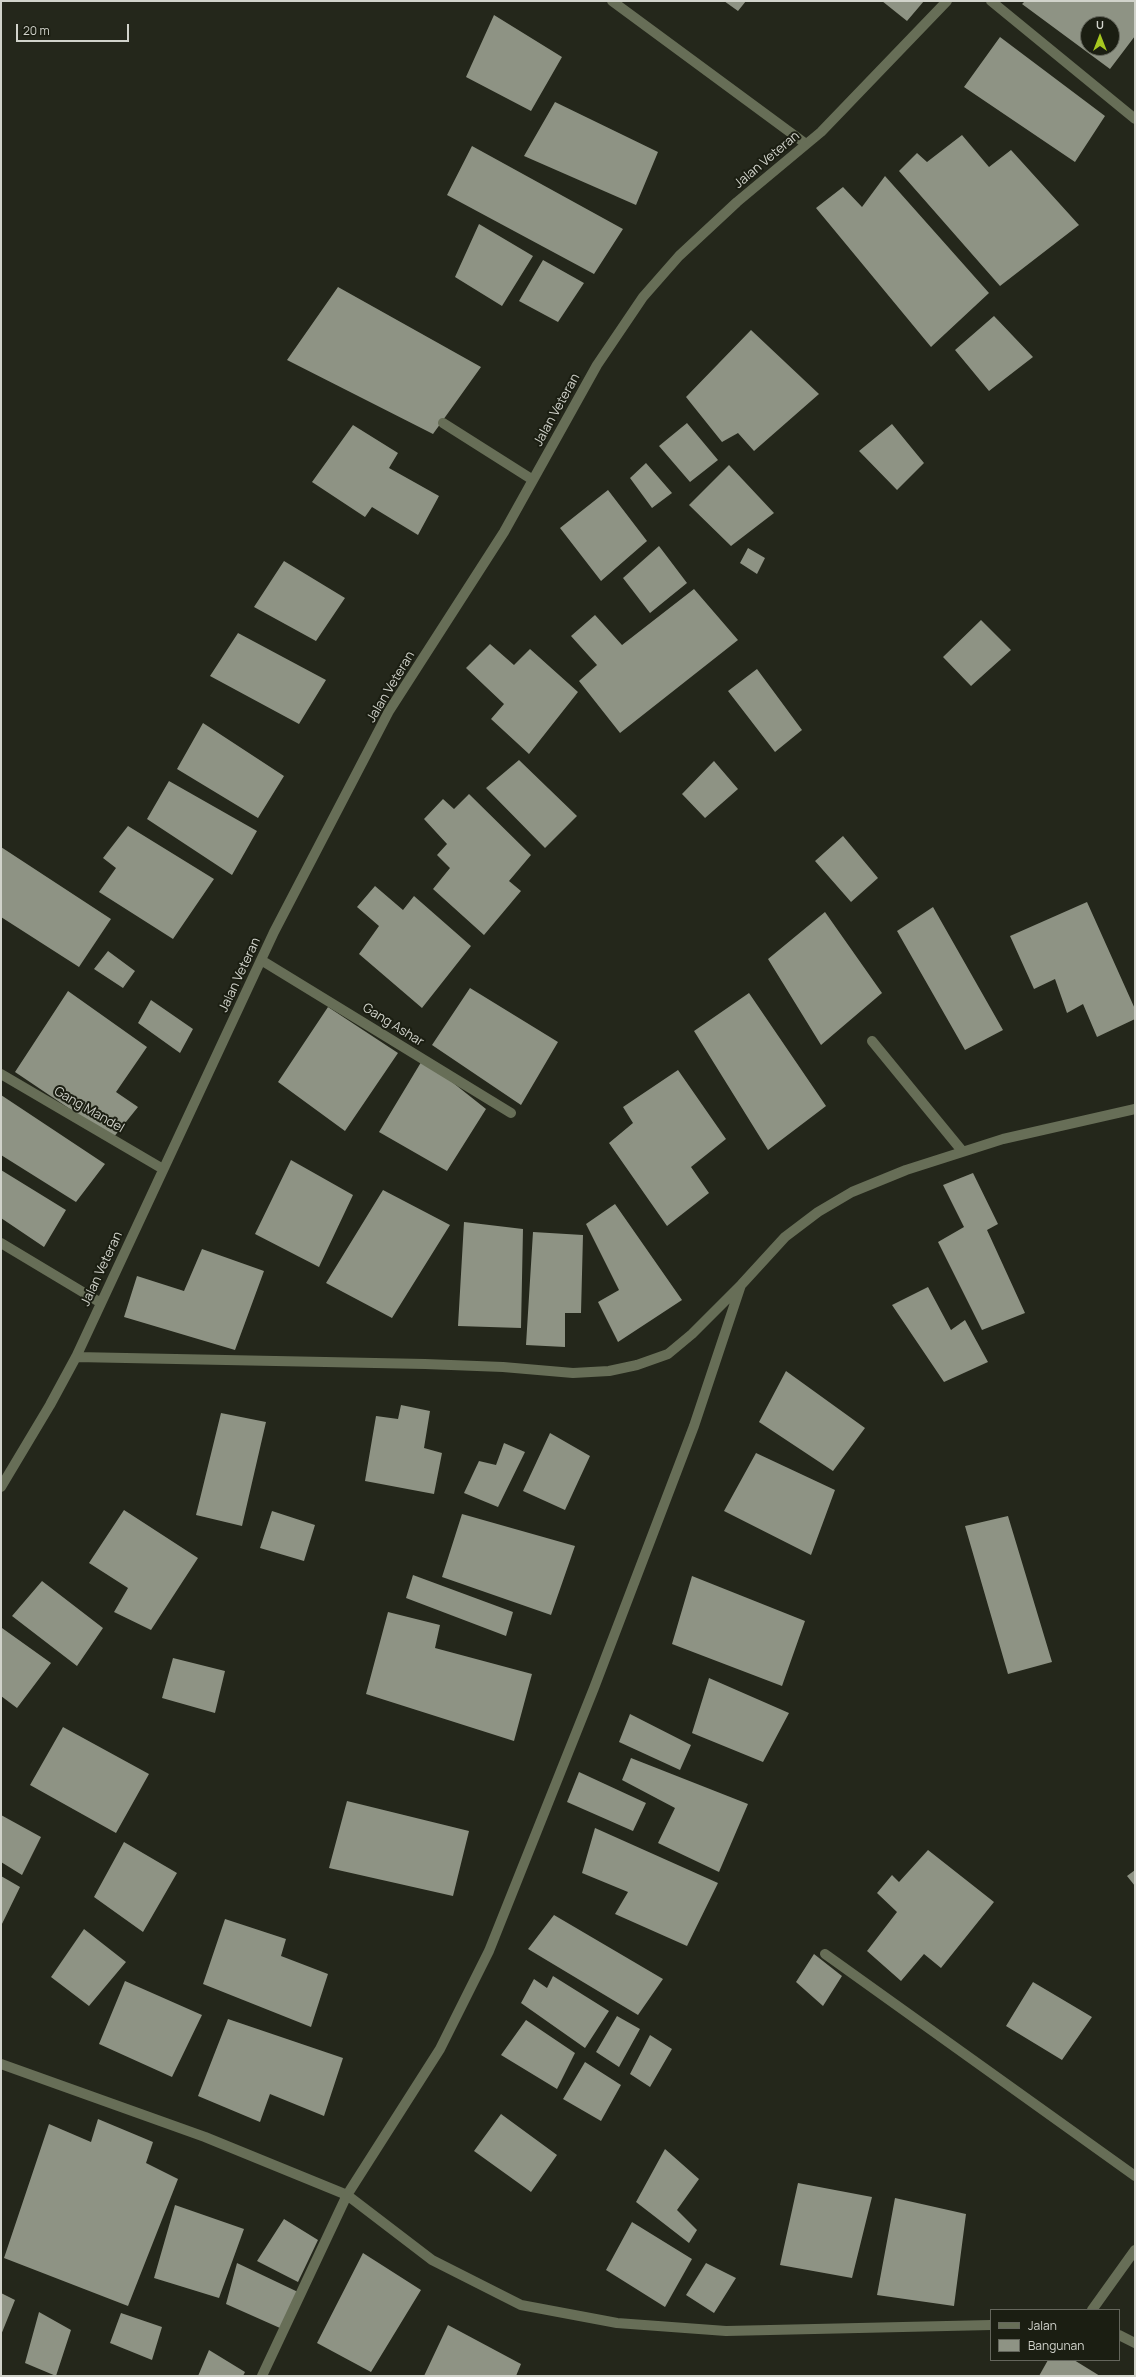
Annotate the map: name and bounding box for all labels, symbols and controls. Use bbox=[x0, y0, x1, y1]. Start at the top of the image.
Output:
scale bar bbox=[18, 16, 131, 42]
north arrow bbox=[1080, 16, 1120, 56]
text: U bbox=[1096, 17, 1104, 32]
text: 20 m bbox=[23, 22, 50, 39]
street label: Jalan Veteran bbox=[731, 128, 803, 192]
street label: Jalan Veteran bbox=[531, 371, 583, 449]
street label: Jalan Veteran bbox=[364, 649, 418, 725]
street label: Jalan Veteran bbox=[216, 935, 264, 1015]
street label: Gang Ashar bbox=[360, 1000, 426, 1050]
street label: Gang Mandel bbox=[51, 1084, 127, 1136]
street label: Jalan Veteran bbox=[78, 1229, 126, 1309]
legend bbox=[990, 2309, 1120, 2361]
text: Jalan bbox=[1028, 2317, 1057, 2334]
text: Bangunan bbox=[1028, 2337, 1084, 2354]

